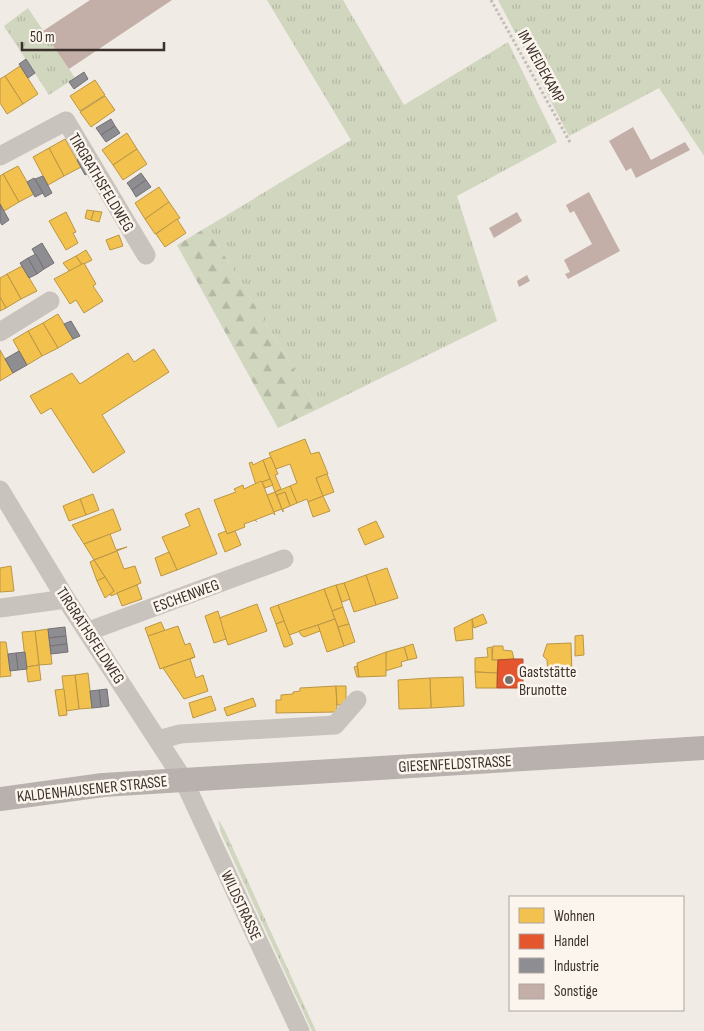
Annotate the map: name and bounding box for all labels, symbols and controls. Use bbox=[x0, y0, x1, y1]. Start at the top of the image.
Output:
scale bar bbox=[22, 20, 165, 52]
street label: IM WEIDEKAMP bbox=[513, 27, 569, 107]
text: 50 m bbox=[30, 28, 55, 47]
street label: TIRGRATHSFELDWEG bbox=[64, 130, 138, 235]
street label: ESCHENWEG bbox=[151, 576, 222, 617]
street label: TIRGRATHSFELDWEG bbox=[51, 584, 128, 688]
place label: Gaststätte Brunotte bbox=[519, 663, 576, 700]
marker: Gaststätte Brunotte bbox=[503, 674, 515, 686]
street label: GIESENFELDSTRASSE bbox=[398, 752, 512, 777]
street label: KALDENHAUSENER STRASSE bbox=[16, 772, 168, 807]
street label: WILDSTRASSE bbox=[216, 868, 265, 944]
legend bbox=[509, 896, 684, 1011]
text: Wohnen bbox=[554, 907, 595, 926]
text: Handel bbox=[554, 932, 589, 951]
text: Industrie bbox=[554, 957, 599, 976]
text: Sonstige bbox=[554, 982, 598, 1001]

